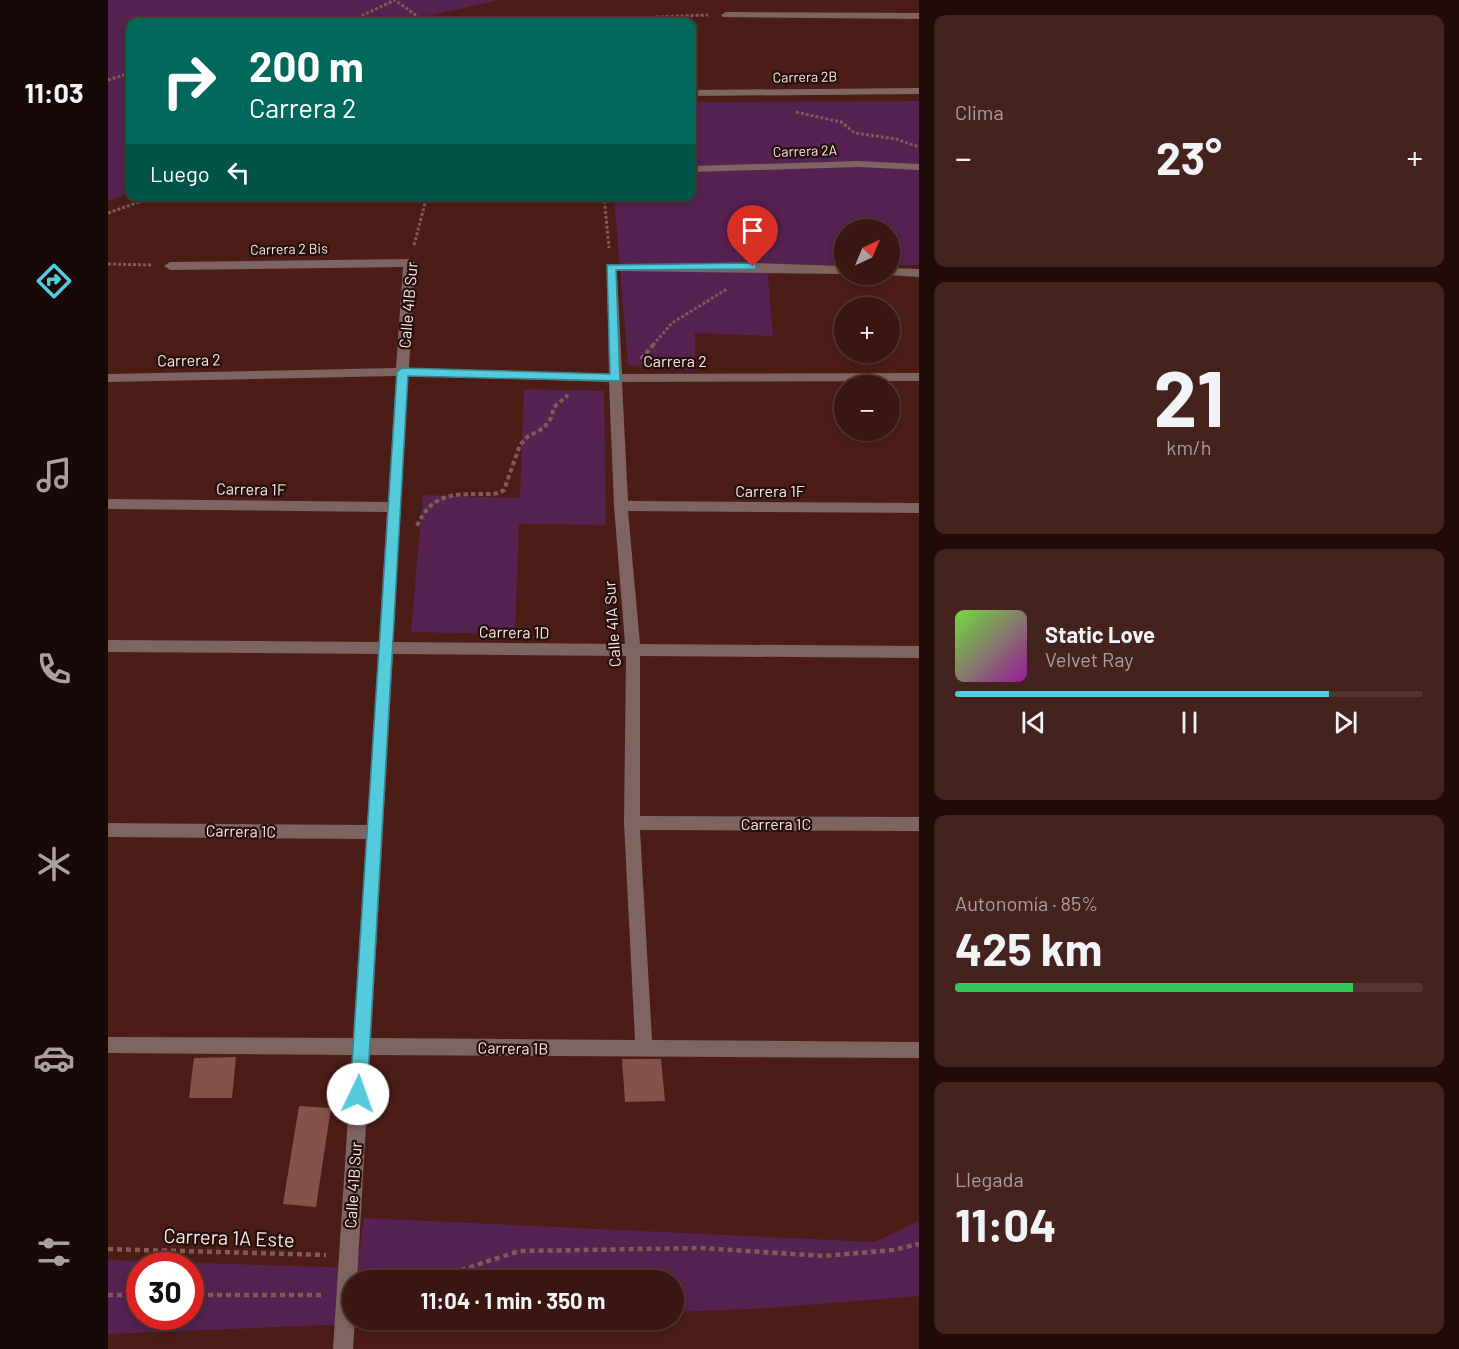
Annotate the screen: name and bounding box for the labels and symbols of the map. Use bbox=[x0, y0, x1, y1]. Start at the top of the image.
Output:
street label: Carrera 2B bbox=[773, 67, 837, 86]
street label: Carrera 2A bbox=[773, 141, 838, 160]
pin bbox=[727, 205, 778, 267]
north arrow bbox=[834, 219, 900, 285]
street label: Carrera 2 Bis bbox=[250, 239, 328, 258]
street label: Calle 41B Sur bbox=[394, 261, 421, 349]
street label: Carrera 2 bbox=[157, 349, 221, 370]
street label: Carrera 2 bbox=[643, 351, 707, 370]
street label: Carrera 1F bbox=[216, 478, 286, 499]
street label: Carrera 1F bbox=[735, 481, 805, 500]
street label: Calle 41A Sur bbox=[599, 580, 624, 668]
street label: Carrera 1D bbox=[479, 621, 549, 642]
street label: Carrera 1C bbox=[741, 814, 811, 833]
street label: Carrera 1C bbox=[206, 820, 276, 841]
street label: Carrera 1B bbox=[478, 1037, 549, 1058]
position arrow bbox=[326, 1062, 390, 1126]
street label: Calle 41B Sur bbox=[340, 1141, 365, 1229]
street label: Carrera 1A Este bbox=[163, 1223, 295, 1251]
speed limit sign: 30 bbox=[126, 1252, 204, 1330]

